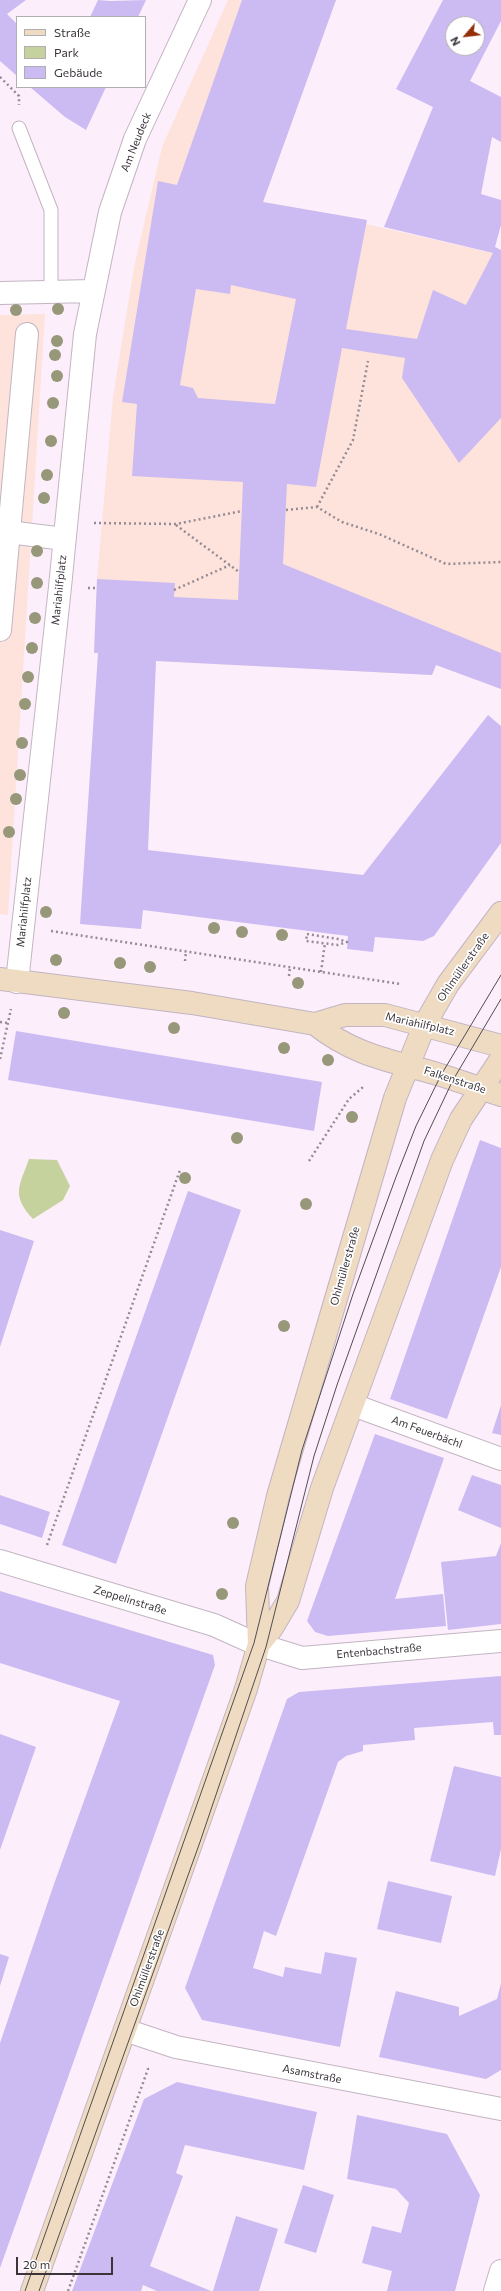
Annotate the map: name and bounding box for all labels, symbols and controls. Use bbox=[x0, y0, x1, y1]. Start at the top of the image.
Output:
legend bbox=[16, 16, 146, 88]
north arrow bbox=[445, 16, 485, 56]
text: Straße bbox=[54, 25, 90, 39]
text: N bbox=[447, 35, 463, 48]
text: Park bbox=[54, 45, 79, 59]
text: Gebäude bbox=[54, 65, 102, 79]
street label: Am Neudeck bbox=[118, 110, 154, 174]
street label: Mariahilfplatz bbox=[49, 554, 69, 626]
street label: Mariahilfplatz bbox=[14, 876, 34, 948]
street label: Ohlmüllerstraße bbox=[434, 930, 492, 1004]
street label: Mariahilfplatz bbox=[384, 1010, 456, 1038]
street label: Falkenstraße bbox=[422, 1064, 488, 1096]
street label: Ohlmüllerstraße bbox=[327, 1225, 363, 1307]
street label: Am Feuerbächl bbox=[390, 1413, 464, 1451]
street label: Zeppelinstraße bbox=[92, 1583, 168, 1617]
street label: Entenbachstraße bbox=[336, 1641, 422, 1661]
street label: Ohlmüllerstraße bbox=[127, 1927, 167, 2009]
street label: Asamstraße bbox=[281, 2062, 343, 2086]
scale bar bbox=[18, 2249, 115, 2275]
text: 20 m bbox=[23, 2257, 50, 2271]

